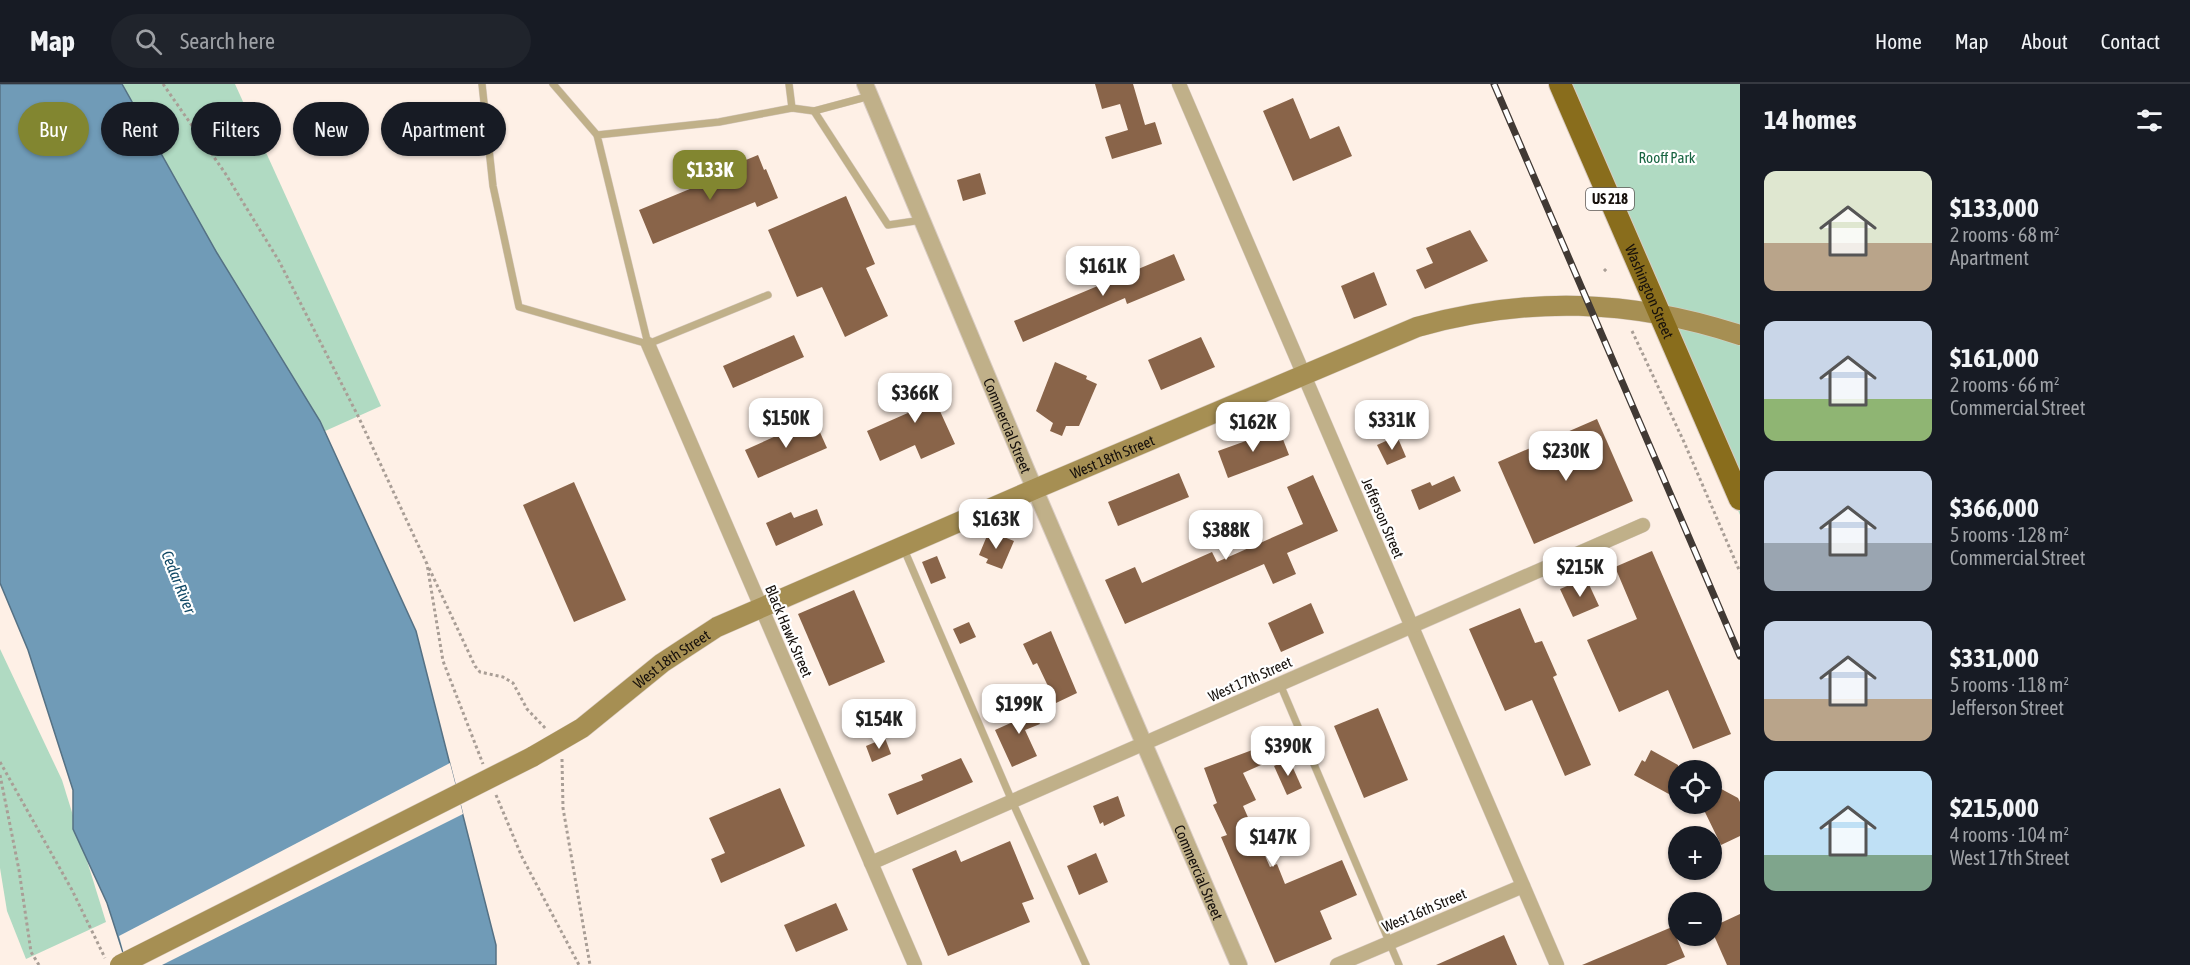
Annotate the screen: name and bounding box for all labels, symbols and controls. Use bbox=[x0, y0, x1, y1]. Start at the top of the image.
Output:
search box bbox=[111, 14, 531, 68]
text: Map bbox=[30, 25, 75, 57]
icon: search bbox=[132, 25, 165, 58]
text: Search here bbox=[180, 28, 275, 54]
text: Home bbox=[1875, 29, 1922, 53]
text: Map bbox=[1955, 29, 1989, 53]
text: About bbox=[2022, 29, 2068, 53]
text: Contact bbox=[2101, 29, 2160, 53]
chip: Buy bbox=[18, 102, 89, 156]
chip: Rent bbox=[101, 102, 179, 156]
chip: Filters bbox=[191, 102, 281, 156]
chip: New bbox=[293, 102, 369, 156]
chip: Apartment bbox=[381, 102, 506, 156]
icon: filters bbox=[2133, 104, 2166, 137]
text: 14 homes bbox=[1764, 105, 1857, 135]
park label: Rooff Park bbox=[1639, 149, 1696, 166]
pin: $133K bbox=[668, 150, 752, 201]
text: $133K bbox=[687, 158, 733, 181]
road number: US 218 bbox=[1586, 188, 1634, 210]
text: $133,000 bbox=[1950, 193, 2039, 223]
icon: home bbox=[1812, 195, 1884, 267]
text: 2 rooms · 68 m² bbox=[1950, 223, 2060, 246]
street label: Washington Street bbox=[1622, 242, 1678, 341]
pin: $161K bbox=[1061, 246, 1145, 297]
text: Apartment bbox=[1950, 246, 2029, 269]
text: $161K bbox=[1080, 254, 1126, 277]
text: $161,000 bbox=[1950, 343, 2039, 373]
icon: home bbox=[1812, 345, 1884, 417]
pin: $366K bbox=[873, 373, 957, 424]
text: 2 rooms · 66 m² bbox=[1950, 373, 2060, 396]
street label: Commercial Street bbox=[980, 375, 1035, 476]
text: $366K bbox=[892, 381, 938, 404]
text: Commercial Street bbox=[1950, 396, 2085, 419]
pin: $150K bbox=[744, 398, 828, 449]
pin: $331K bbox=[1350, 400, 1434, 451]
pin: $162K bbox=[1211, 402, 1295, 453]
text: $150K bbox=[763, 406, 809, 429]
text: $331K bbox=[1369, 408, 1415, 431]
text: $162K bbox=[1230, 410, 1276, 433]
street label: West 18th Street bbox=[1067, 431, 1157, 482]
pin: $230K bbox=[1524, 431, 1608, 482]
text: $230K bbox=[1543, 439, 1589, 462]
street label: Jefferson Street bbox=[1358, 475, 1408, 561]
text: $366,000 bbox=[1950, 493, 2039, 523]
icon: home bbox=[1812, 495, 1884, 567]
pin: $163K bbox=[954, 499, 1038, 550]
text: $163K bbox=[973, 507, 1019, 530]
pin: $388K bbox=[1184, 510, 1268, 561]
text: $388K bbox=[1203, 518, 1249, 541]
text: 5 rooms · 128 m² bbox=[1950, 523, 2069, 546]
text: Commercial Street bbox=[1950, 546, 2085, 569]
pin: $215K bbox=[1538, 547, 1622, 598]
water label: Cedar River bbox=[158, 548, 200, 617]
text: $215K bbox=[1557, 555, 1603, 578]
street label: Black Hawk Street bbox=[762, 582, 816, 680]
street label: West 18th Street bbox=[630, 626, 713, 691]
text: $331,000 bbox=[1950, 643, 2039, 673]
icon: home bbox=[1812, 645, 1884, 717]
street label: West 17th Street bbox=[1206, 653, 1294, 705]
text: 5 rooms · 118 m² bbox=[1950, 673, 2069, 696]
pin: $199K bbox=[977, 684, 1061, 735]
text: $199K bbox=[996, 692, 1042, 715]
text: Jefferson Street bbox=[1950, 696, 2064, 719]
pin: $154K bbox=[837, 699, 921, 750]
text: $154K bbox=[856, 707, 902, 730]
pin: $390K bbox=[1246, 726, 1330, 777]
text: $390K bbox=[1265, 734, 1311, 757]
map controls bbox=[1668, 760, 1722, 946]
button: locate bbox=[1668, 760, 1722, 814]
text: $215,000 bbox=[1950, 793, 2039, 823]
icon: home bbox=[1812, 795, 1884, 867]
pin: $147K bbox=[1231, 817, 1315, 868]
street label: Commercial Street bbox=[1171, 822, 1227, 922]
text: 4 rooms · 104 m² bbox=[1950, 823, 2069, 846]
text: $147K bbox=[1250, 825, 1296, 848]
button: + bbox=[1668, 826, 1722, 880]
text: West 17th Street bbox=[1950, 846, 2069, 869]
street label: West 16th Street bbox=[1379, 885, 1469, 935]
button: − bbox=[1668, 892, 1722, 946]

